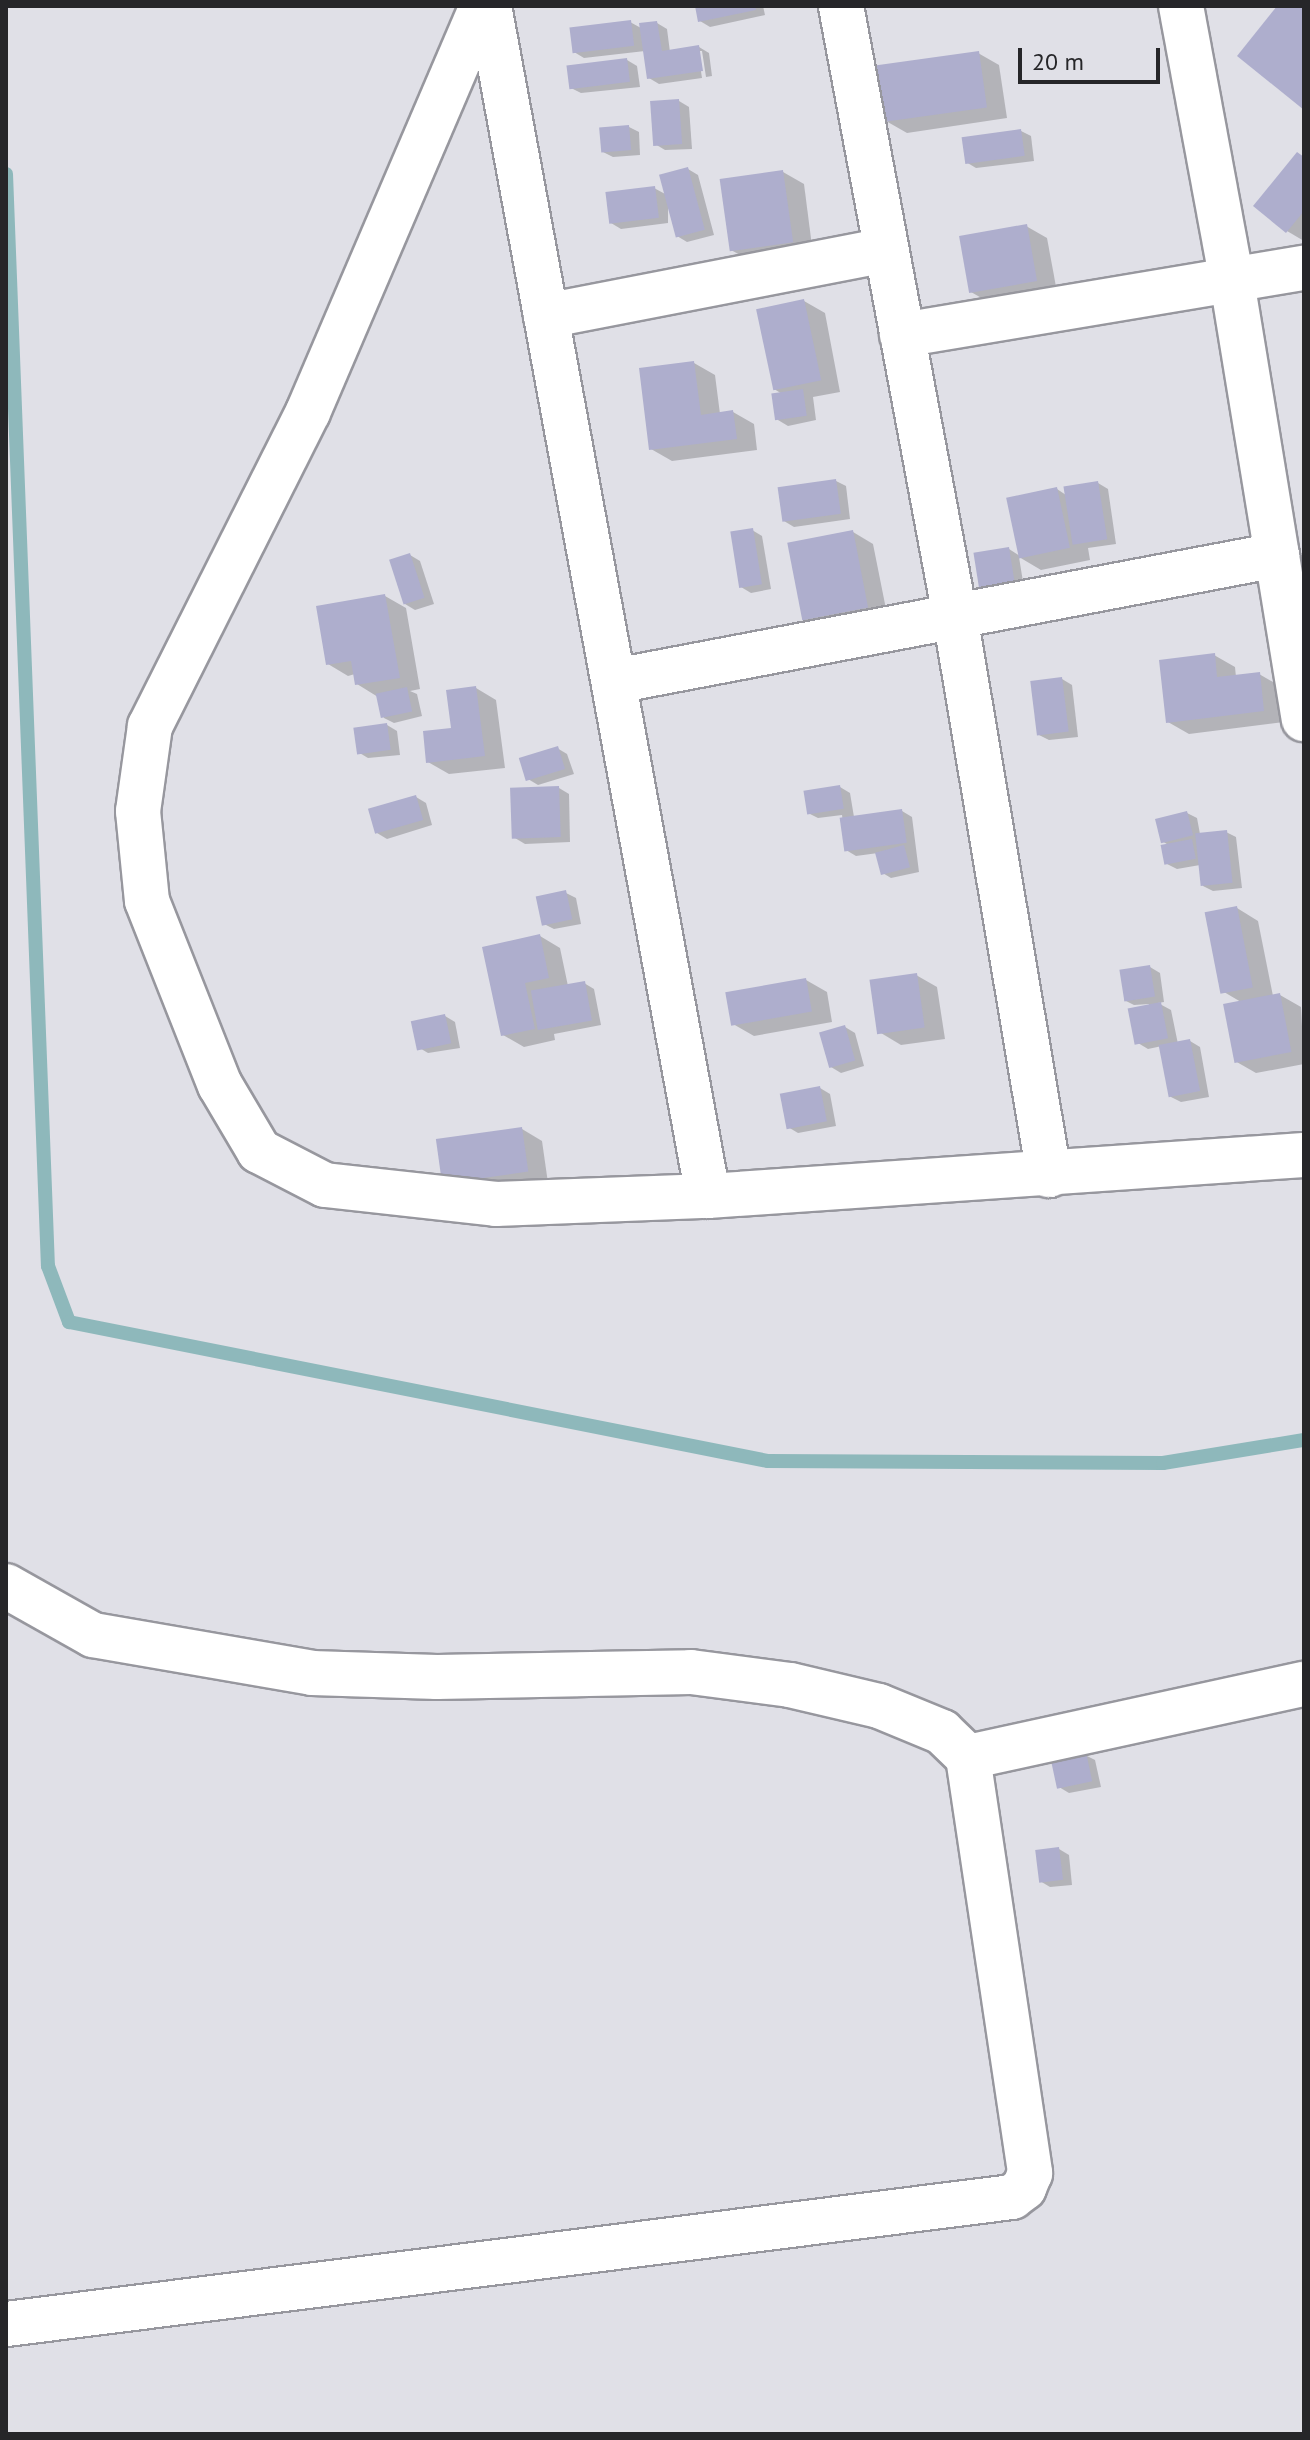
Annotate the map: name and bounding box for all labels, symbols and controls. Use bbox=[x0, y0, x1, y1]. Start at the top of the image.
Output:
scale bar bbox=[1022, 32, 1164, 82]
text: 20 m bbox=[1032, 46, 1084, 77]

